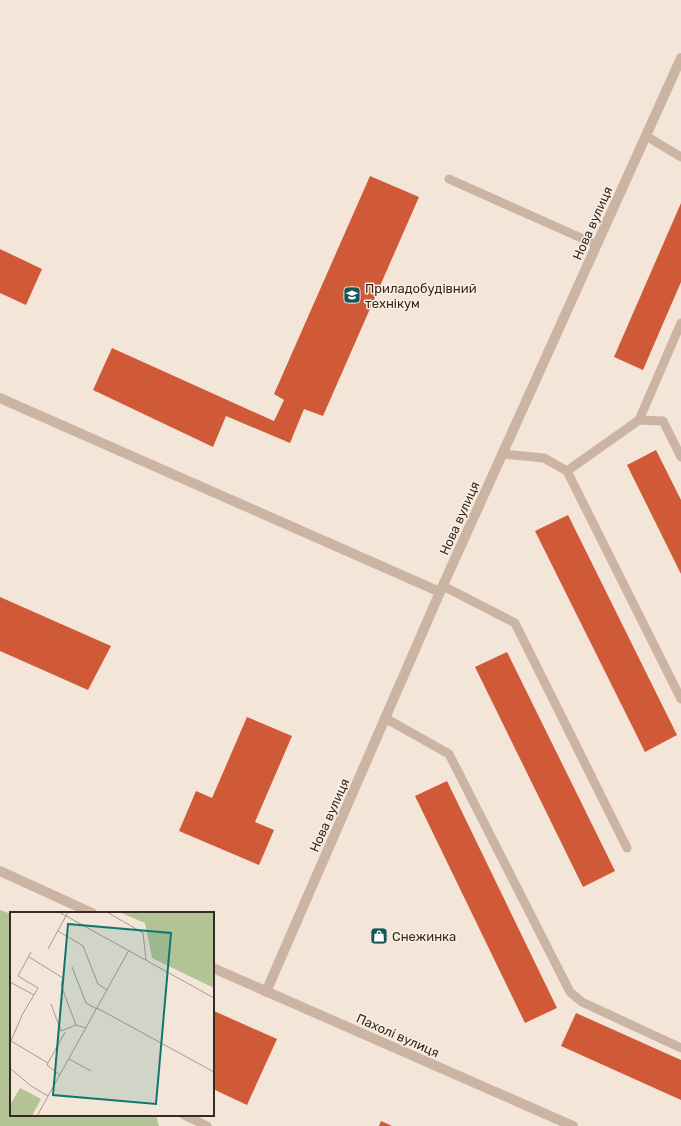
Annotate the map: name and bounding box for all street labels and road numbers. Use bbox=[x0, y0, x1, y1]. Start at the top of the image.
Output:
street label: Нова вулиця bbox=[570, 184, 615, 262]
street label: Нова вулиця bbox=[437, 479, 482, 557]
street label: Нова вулиця bbox=[307, 776, 352, 854]
street label: Пахолі вулиця bbox=[354, 1010, 442, 1060]

